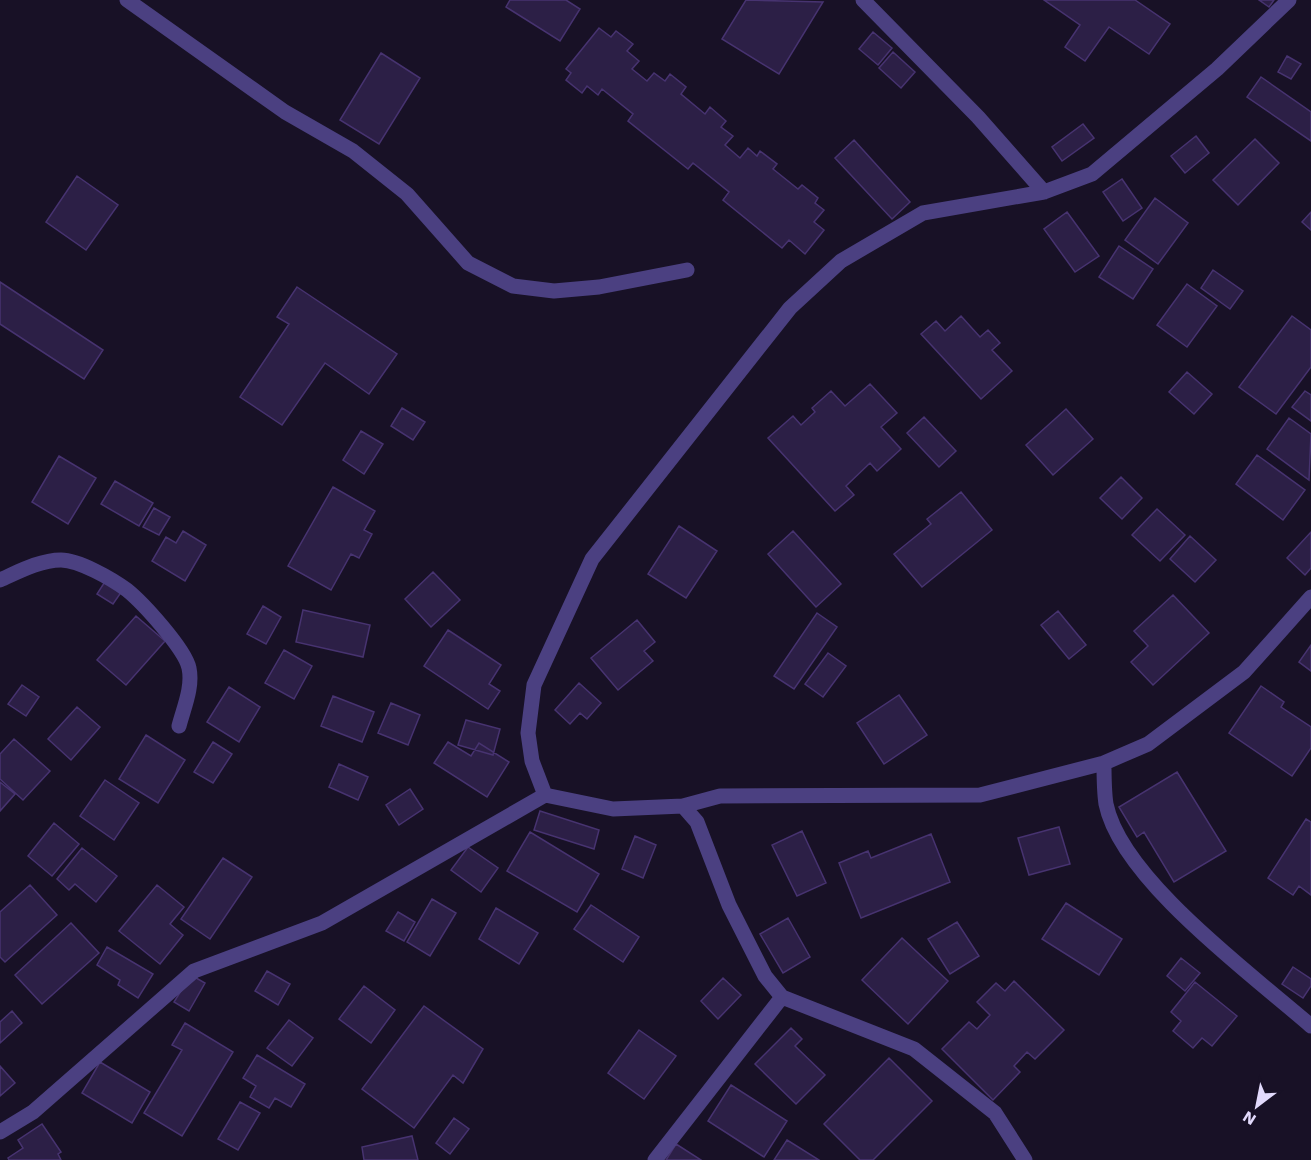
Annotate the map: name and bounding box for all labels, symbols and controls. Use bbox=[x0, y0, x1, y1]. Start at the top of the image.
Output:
north arrow bbox=[1227, 1076, 1287, 1136]
text: N bbox=[1239, 1107, 1259, 1129]

